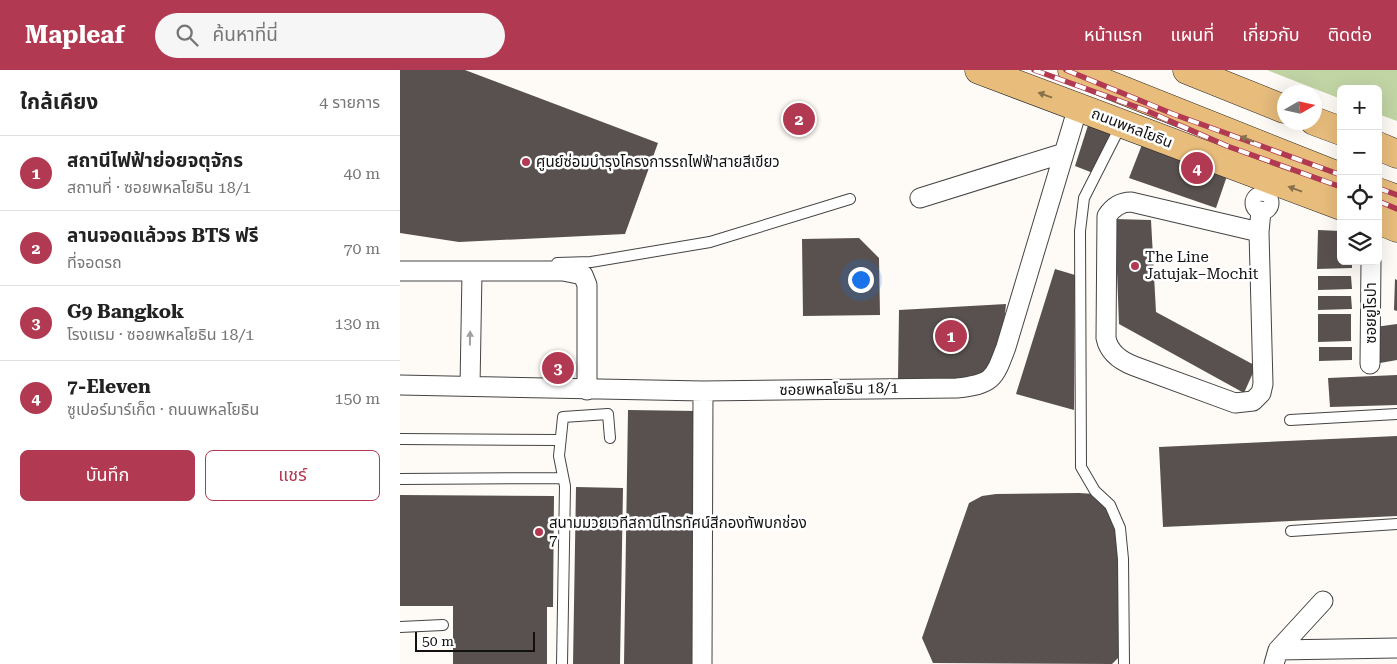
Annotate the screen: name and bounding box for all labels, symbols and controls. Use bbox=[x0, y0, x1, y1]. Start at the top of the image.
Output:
search box bbox=[155, 13, 505, 58]
text: Mapleaf bbox=[25, 21, 125, 49]
icon: search bbox=[173, 21, 201, 49]
text: ค้นหาที่นี่ bbox=[213, 23, 278, 46]
text: หน้าแรก bbox=[1084, 24, 1142, 45]
text: แผนที่ bbox=[1170, 24, 1214, 45]
text: เกี่ยวกับ bbox=[1242, 24, 1300, 45]
text: ติดต่อ bbox=[1328, 24, 1372, 45]
north arrow bbox=[1277, 85, 1322, 130]
map controls bbox=[1337, 85, 1382, 265]
button: + bbox=[1337, 85, 1382, 130]
text: ใกล้เคียง bbox=[20, 90, 98, 114]
one-way arrow bbox=[1037, 91, 1052, 99]
text: 4 รายการ bbox=[319, 93, 380, 112]
pin: 2 bbox=[783, 100, 815, 138]
street label: ถนนพหลโยธิน bbox=[1089, 104, 1175, 152]
button: − bbox=[1337, 130, 1382, 175]
one-way arrow bbox=[1240, 135, 1254, 143]
text: สถานีไฟฟ้าย่อยจตุจักร bbox=[67, 149, 243, 172]
pin: 4 bbox=[1181, 149, 1213, 187]
place label: ศูนย์ซ่อมบำรุงโครงการรถไฟฟ้าสายสีเขียว bbox=[536, 153, 780, 171]
marker: ศูนย์ซ่อมบำรุงโครงการรถไฟฟ้าสายสีเขียว bbox=[520, 156, 532, 168]
text: 1 bbox=[32, 164, 40, 183]
text: 40 m bbox=[343, 164, 380, 183]
button: locate bbox=[1337, 175, 1382, 220]
text: สถานที่ · ซอยพหลโยธิน 18/1 bbox=[67, 178, 251, 197]
one-way arrow bbox=[1287, 185, 1302, 193]
button: layers bbox=[1337, 220, 1382, 265]
text: ลานจอดแล้วจร BTS ฟรี bbox=[67, 224, 259, 247]
text: 2 bbox=[32, 239, 40, 258]
text: 70 m bbox=[343, 239, 380, 258]
place label: The Line Jatujak–Mochit bbox=[1145, 248, 1259, 283]
text: ที่จอดรถ bbox=[67, 253, 122, 272]
marker: The Line Jatujak–Mochit bbox=[1129, 260, 1141, 272]
your location bbox=[848, 267, 874, 293]
street label: ซอยยูโรปา bbox=[1362, 282, 1380, 344]
text: G9 Bangkok bbox=[67, 300, 184, 323]
text: 3 bbox=[32, 314, 40, 333]
text: 130 m bbox=[334, 314, 380, 333]
pin: 1 bbox=[935, 317, 967, 355]
text: โรงแรม · ซอยพหลโยธิน 18/1 bbox=[67, 325, 254, 344]
one-way arrow bbox=[467, 329, 475, 345]
pin: 3 bbox=[542, 349, 574, 387]
text: 7-Eleven bbox=[67, 375, 151, 398]
street label: ซอยพหลโยธิน 18/1 bbox=[779, 379, 899, 399]
text: 4 bbox=[32, 389, 40, 408]
text: 150 m bbox=[334, 389, 380, 408]
text: ซูเปอร์มาร์เก็ต · ถนนพหลโยธิน bbox=[67, 400, 259, 419]
button: บันทึก bbox=[20, 450, 195, 501]
button: แชร์ bbox=[205, 450, 380, 501]
place label: สนามมวยเวทีสถานีโทรทัศน์สีกองทัพบกช่อง 7 bbox=[549, 514, 807, 549]
marker: สนามมวยเวทีสถานีโทรทัศน์สีกองทัพบกช่อง 7 bbox=[533, 526, 545, 538]
scale bar bbox=[415, 629, 535, 652]
text: 50 m bbox=[422, 633, 454, 649]

